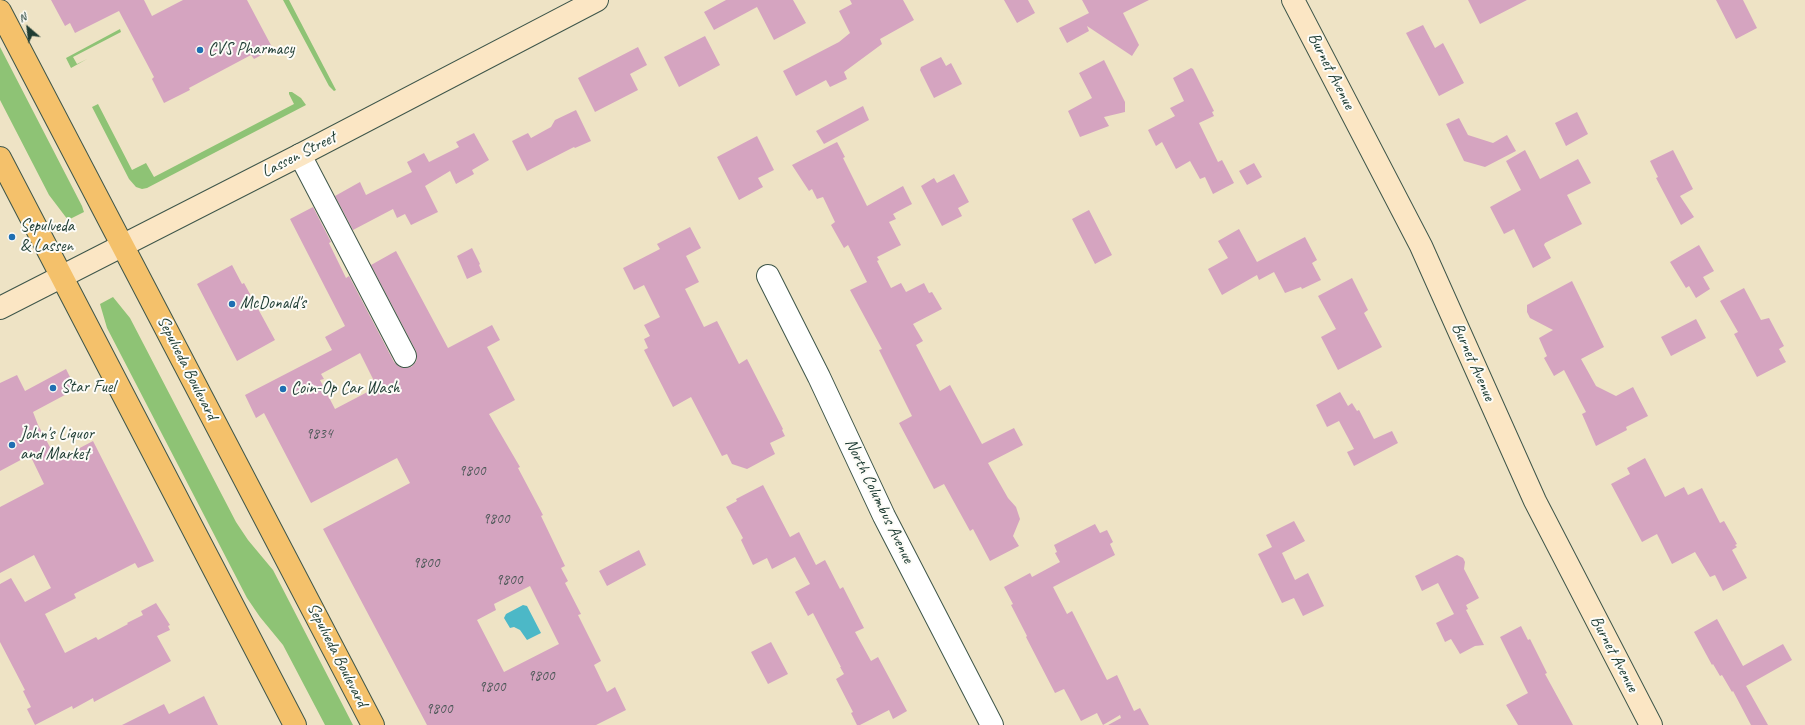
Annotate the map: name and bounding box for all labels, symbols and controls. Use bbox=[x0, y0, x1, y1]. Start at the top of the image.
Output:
north arrow bbox=[8, 8, 48, 48]
text: N bbox=[16, 10, 29, 25]
street label: Burnet Avenue bbox=[1303, 29, 1359, 113]
place label: CVS Pharmacy bbox=[208, 40, 294, 60]
marker: CVS Pharmacy bbox=[195, 45, 205, 55]
street label: Lassen Street bbox=[258, 128, 340, 182]
place label: Sepulveda & Lassen bbox=[20, 217, 74, 257]
marker: Sepulveda & Lassen bbox=[7, 232, 17, 242]
place label: McDonald's bbox=[240, 294, 306, 314]
marker: McDonald's bbox=[227, 299, 237, 309]
street label: Sepulveda Boulevard bbox=[152, 313, 222, 423]
street label: Burnet Avenue bbox=[1447, 320, 1499, 404]
place label: Star Fuel bbox=[61, 378, 115, 398]
place label: Coin-Op Car Wash bbox=[291, 379, 399, 399]
marker: Star Fuel bbox=[48, 383, 58, 393]
marker: Coin-Op Car Wash bbox=[278, 384, 288, 394]
place label: John's Liquor and Market bbox=[20, 425, 94, 465]
house number: 9834 bbox=[306, 425, 332, 443]
street label: North Columbus Avenue bbox=[840, 435, 918, 567]
marker: John's Liquor and Market bbox=[7, 440, 17, 450]
house number: 9800 bbox=[459, 462, 485, 480]
house number: 9800 bbox=[483, 510, 509, 528]
house number: 9800 bbox=[413, 554, 439, 572]
house number: 9800 bbox=[496, 571, 522, 589]
street label: Sepulveda Boulevard bbox=[302, 600, 372, 710]
street label: Burnet Avenue bbox=[1585, 612, 1643, 696]
house number: 9800 bbox=[528, 667, 554, 685]
house number: 9800 bbox=[479, 678, 505, 696]
house number: 9800 bbox=[426, 700, 452, 718]

